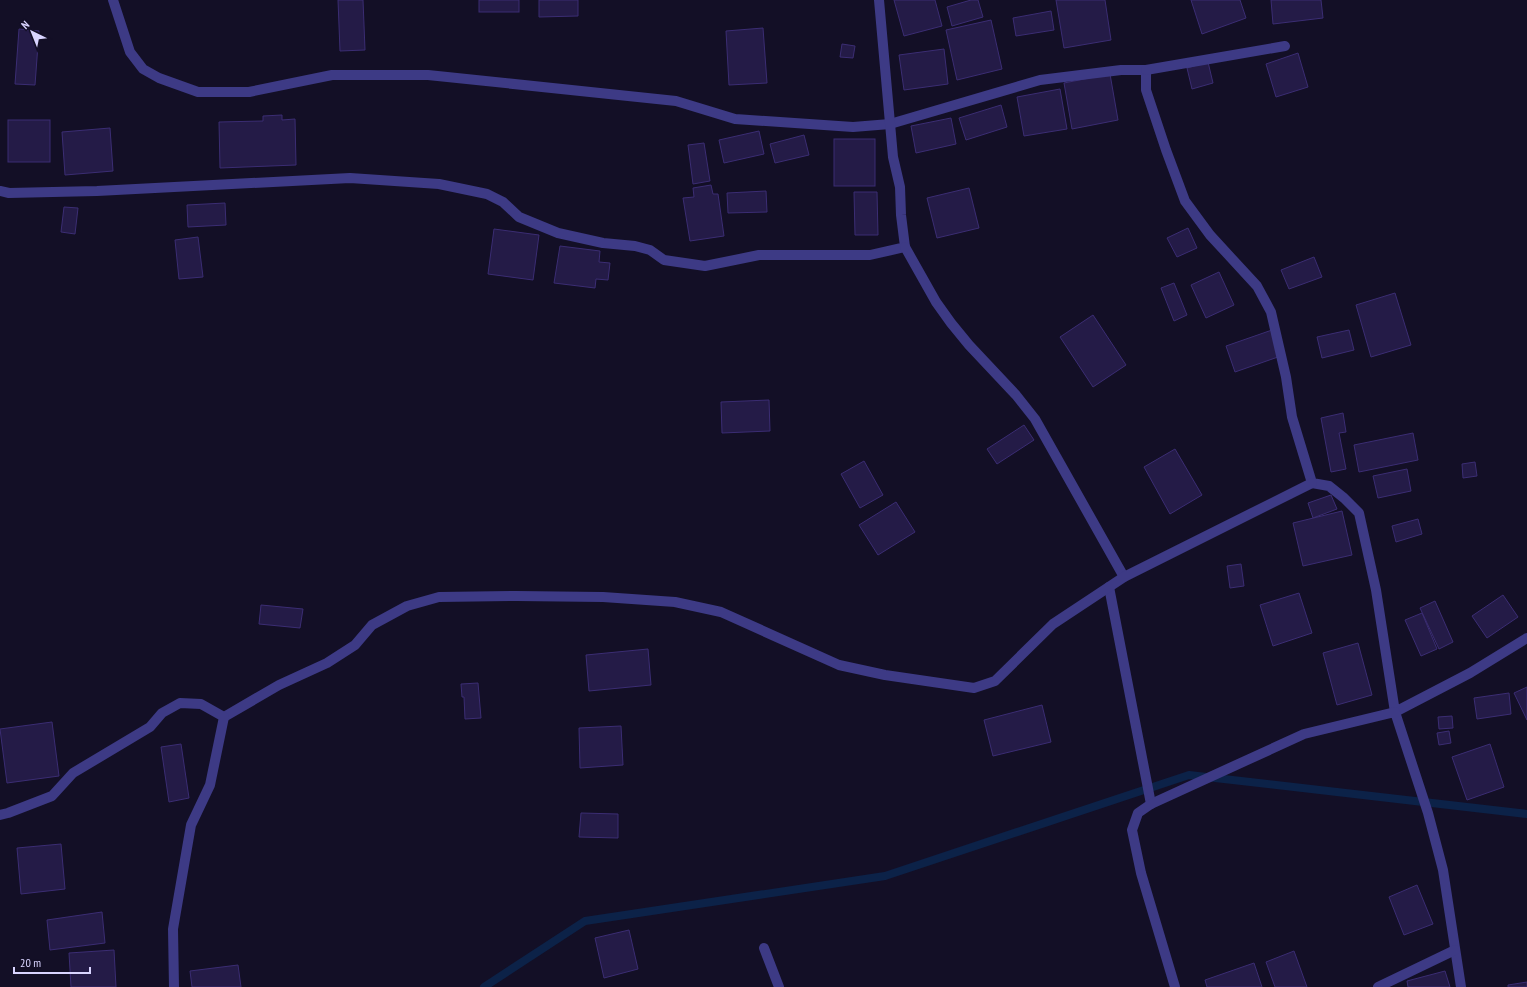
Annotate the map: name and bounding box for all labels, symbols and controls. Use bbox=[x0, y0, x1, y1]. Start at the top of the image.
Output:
north arrow bbox=[12, 12, 52, 52]
text: N bbox=[18, 18, 32, 32]
scale bar bbox=[14, 949, 90, 975]
text: 20 m bbox=[20, 955, 41, 970]

